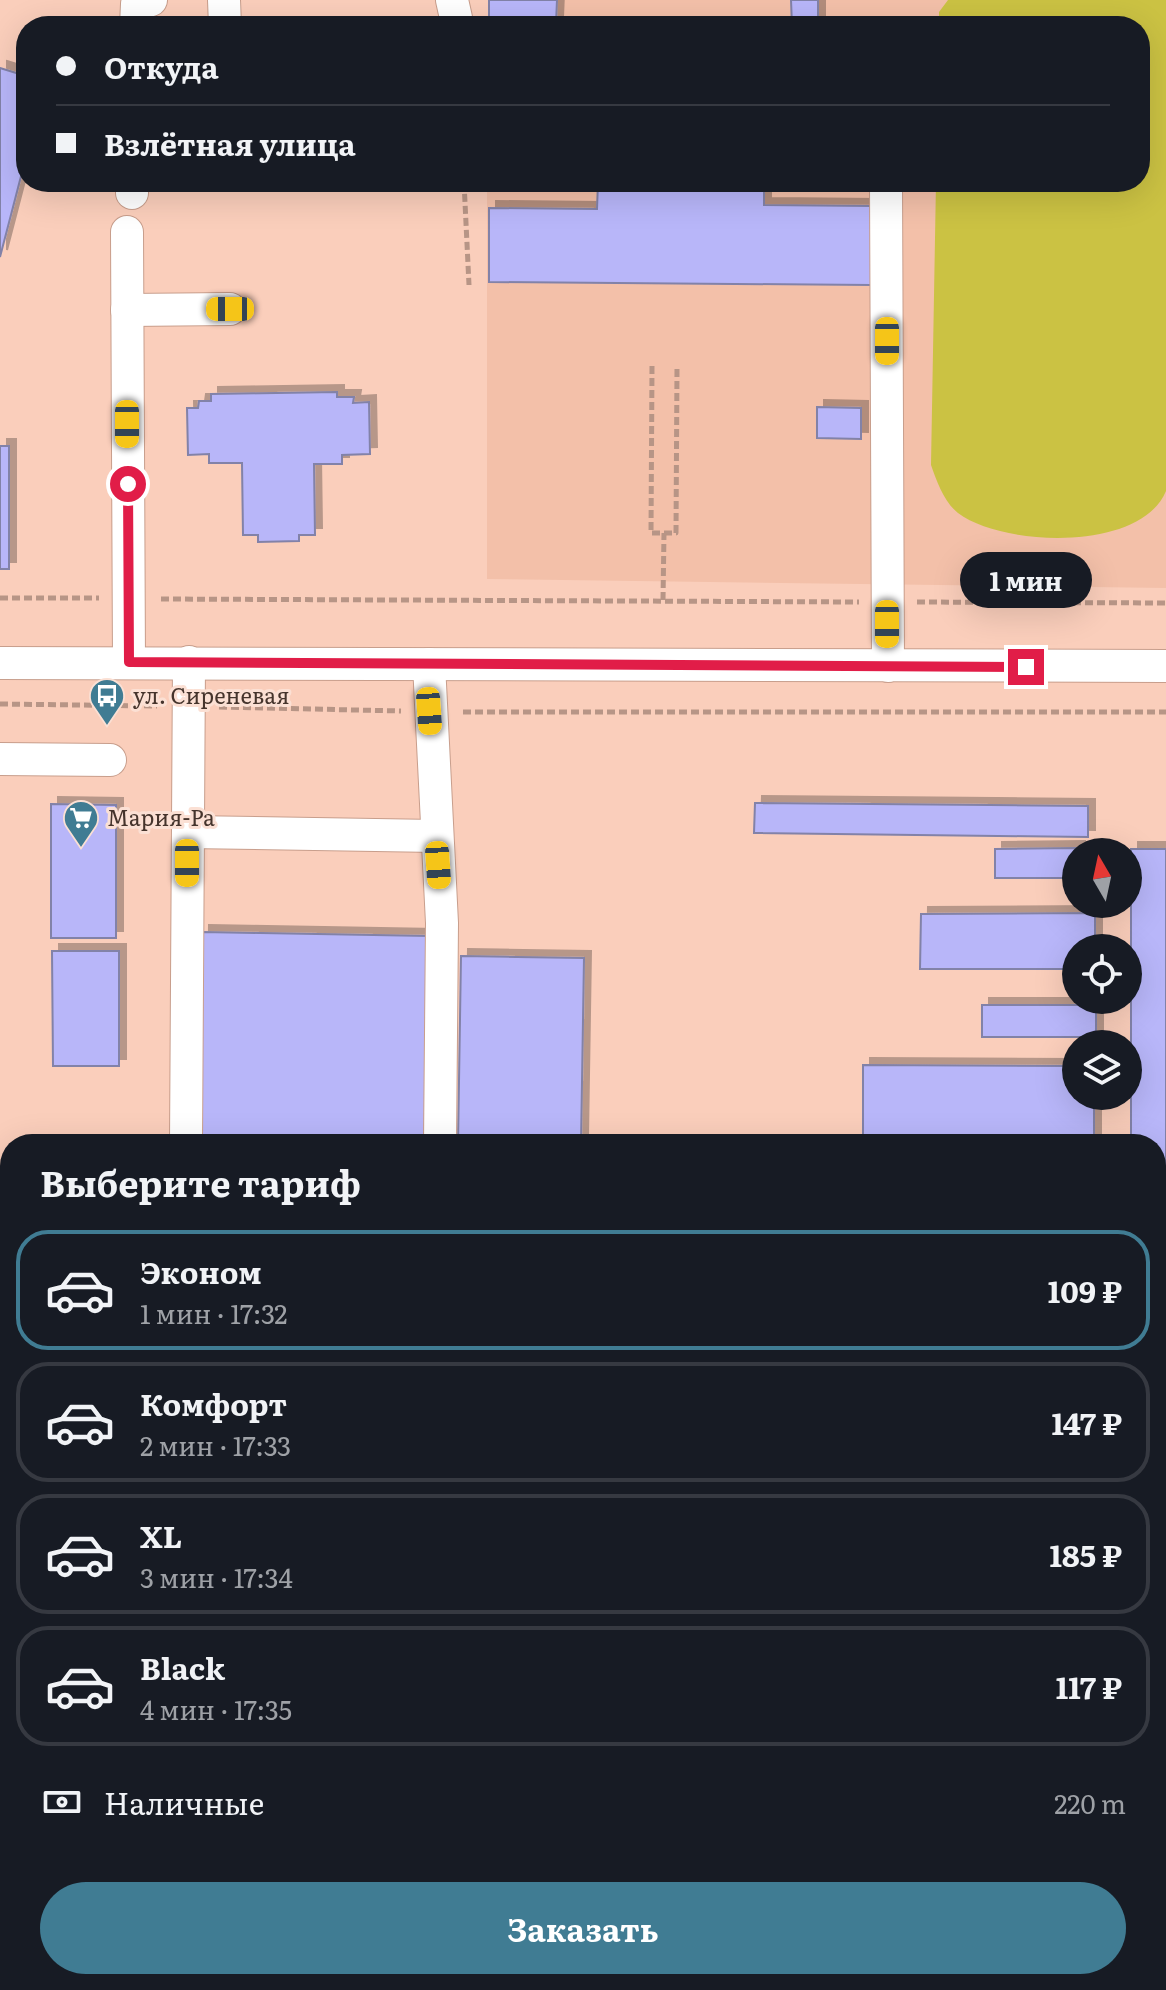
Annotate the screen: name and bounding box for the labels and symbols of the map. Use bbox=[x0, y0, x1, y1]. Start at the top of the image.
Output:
car bbox=[206, 297, 254, 321]
car bbox=[875, 317, 899, 365]
car bbox=[115, 400, 139, 448]
route start bbox=[110, 466, 146, 502]
callout: 1 мин bbox=[960, 551, 1092, 607]
car bbox=[875, 600, 899, 648]
route end bbox=[1008, 649, 1044, 685]
bus stop icon: ул. Сиреневая bbox=[88, 677, 126, 727]
place label: ул. Сиреневая bbox=[133, 678, 289, 711]
car bbox=[415, 686, 443, 736]
supermarket icon: Мария-Ра bbox=[62, 799, 100, 849]
place label: Мария-Ра bbox=[107, 800, 215, 833]
north arrow bbox=[1062, 838, 1142, 918]
car bbox=[175, 839, 199, 887]
car bbox=[424, 840, 452, 890]

